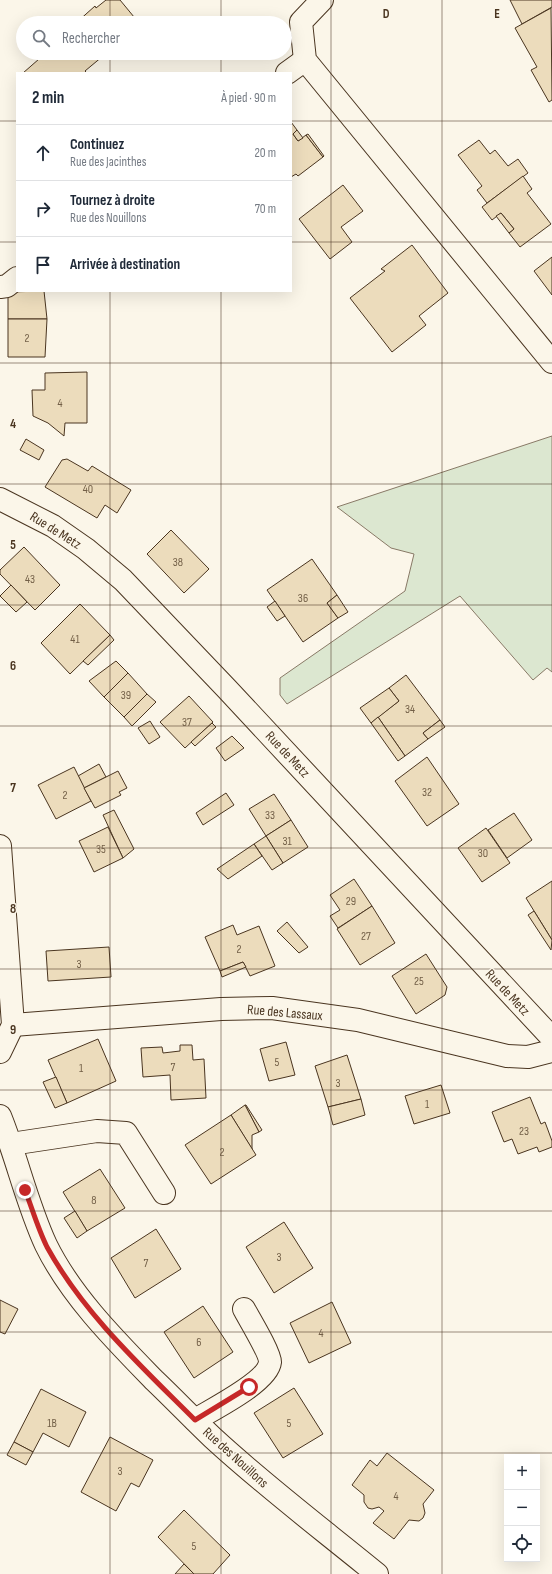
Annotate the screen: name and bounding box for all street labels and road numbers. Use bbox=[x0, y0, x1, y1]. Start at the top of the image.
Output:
street label: Rue de Metz bbox=[27, 508, 84, 553]
street label: Rue de Metz bbox=[262, 728, 313, 781]
street label: Rue de Metz bbox=[482, 966, 533, 1019]
street label: Rue des Lassaux bbox=[246, 1001, 324, 1024]
street label: Rue des Nouillons bbox=[199, 1424, 272, 1491]

